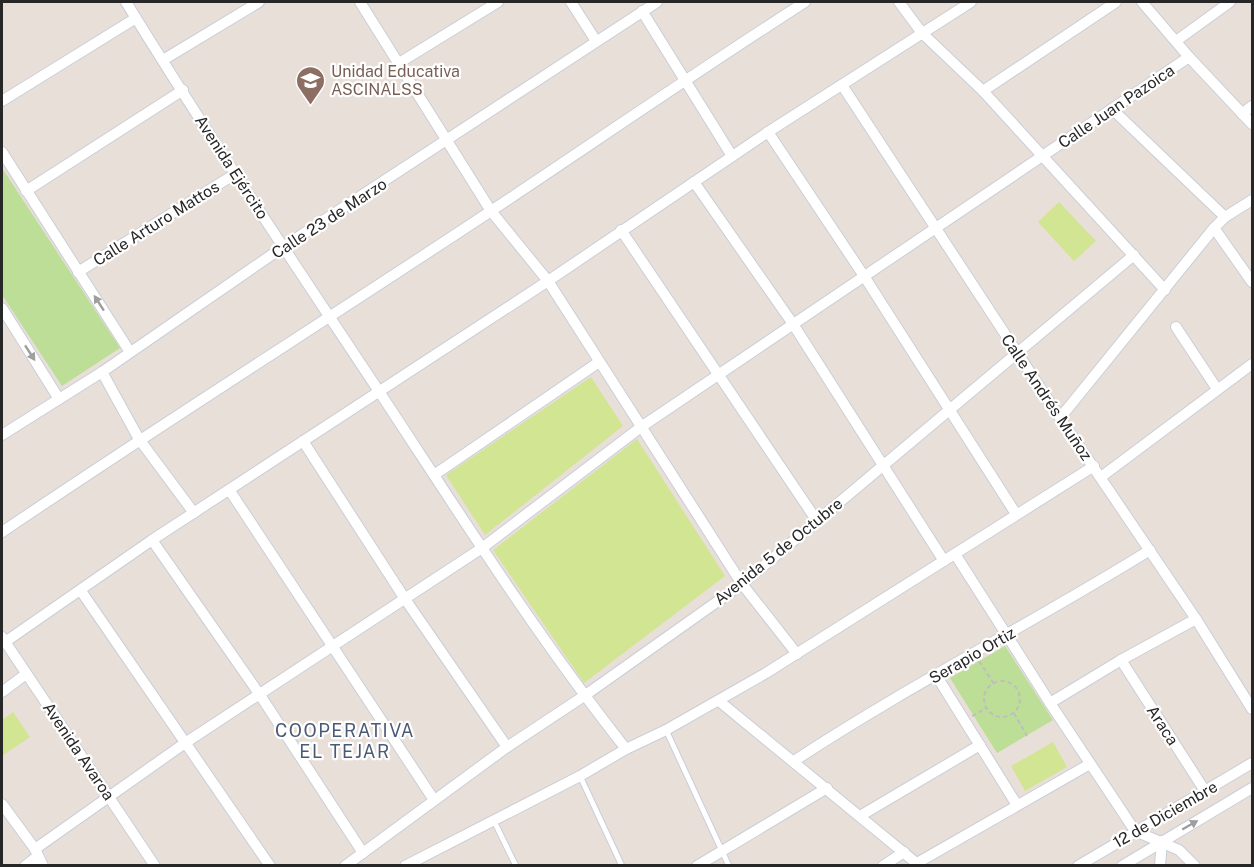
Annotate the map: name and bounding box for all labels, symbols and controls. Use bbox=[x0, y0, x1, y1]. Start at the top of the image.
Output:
street label: Calle Juan Pazoica bbox=[1055, 60, 1178, 152]
place label: Unidad Educativa ASCINALSS bbox=[331, 62, 460, 99]
school or university icon: Unidad Educativa ASCINALSS bbox=[294, 64, 326, 106]
street label: Avenida Ejército bbox=[191, 112, 272, 223]
street label: Calle 23 de Marzo bbox=[268, 174, 390, 263]
street label: Calle Arturo Mattos bbox=[90, 177, 223, 270]
one-way arrow bbox=[93, 295, 104, 311]
street label: Calle Andrés Muñoz bbox=[997, 330, 1096, 464]
one-way arrow bbox=[25, 345, 36, 361]
street label: Avenida 5 de Octubre bbox=[710, 494, 846, 609]
street label: Serapio Ortiz bbox=[926, 623, 1019, 688]
street label: Avenida Avaroa bbox=[39, 699, 118, 804]
street label: Araca bbox=[1143, 702, 1182, 749]
district label: COOPERATIVA EL TEJAR bbox=[275, 720, 415, 762]
street label: 12 de Diciembre bbox=[1110, 777, 1221, 852]
one-way arrow bbox=[1182, 819, 1198, 830]

